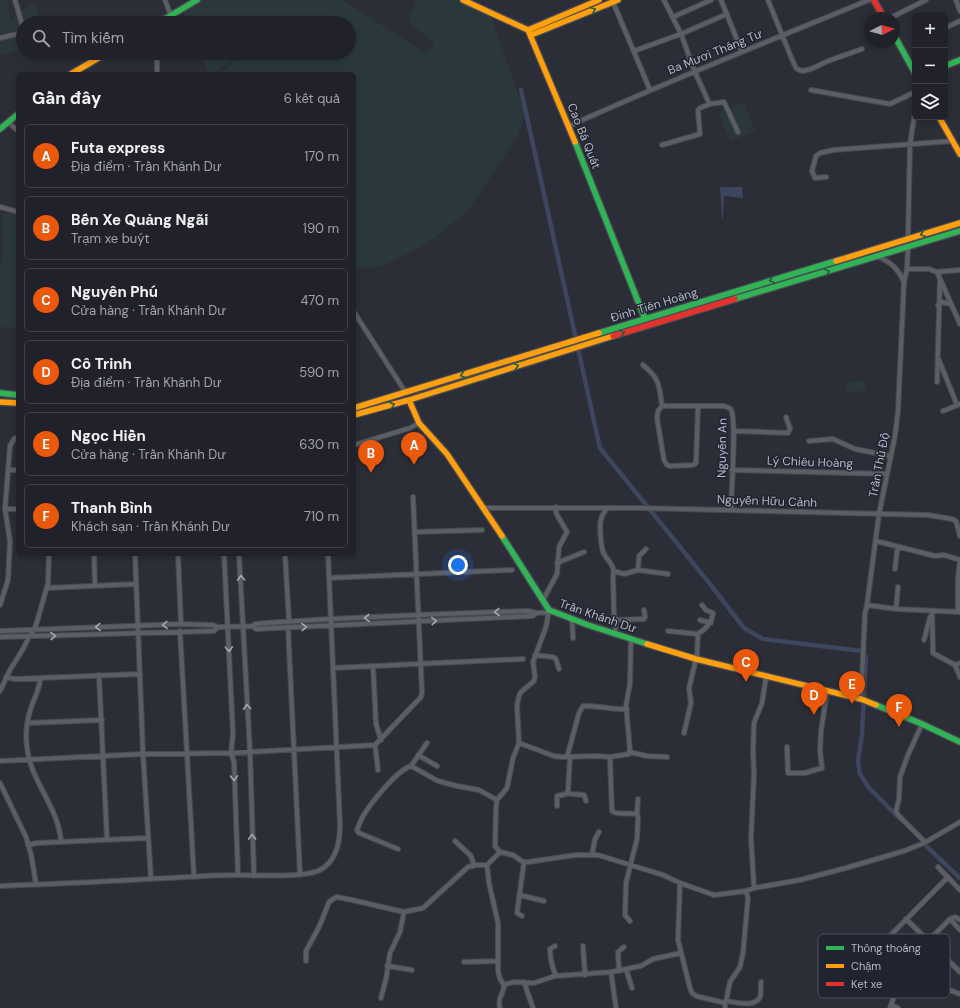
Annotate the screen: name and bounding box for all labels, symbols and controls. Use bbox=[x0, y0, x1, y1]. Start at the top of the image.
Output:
one-way arrow bbox=[589, 7, 597, 15]
north arrow bbox=[864, 12, 900, 48]
map controls bbox=[912, 12, 948, 120]
button: + bbox=[912, 12, 948, 48]
search box bbox=[16, 16, 356, 60]
street label: Ba Mươi Tháng Tư bbox=[665, 26, 765, 78]
icon: search bbox=[30, 27, 52, 49]
text: Tìm kiếm bbox=[62, 28, 124, 48]
button: − bbox=[912, 48, 948, 84]
button: layers bbox=[912, 84, 948, 120]
text: Gần đây bbox=[32, 87, 101, 109]
text: 6 kết quả bbox=[284, 90, 340, 107]
street label: Cao Bá Quát bbox=[564, 101, 605, 172]
text: Futa express bbox=[71, 138, 165, 158]
text: A bbox=[41, 148, 51, 165]
text: 170 m bbox=[304, 148, 339, 165]
text: Địa điểm · Trần Khánh Dư bbox=[71, 158, 221, 175]
text: Bến Xe Quảng Ngãi bbox=[71, 210, 208, 230]
text: B bbox=[42, 220, 50, 237]
text: 190 m bbox=[303, 220, 339, 237]
text: Trạm xe buýt bbox=[71, 230, 150, 247]
one-way arrow bbox=[919, 230, 926, 238]
one-way arrow bbox=[824, 268, 831, 277]
one-way arrow bbox=[768, 275, 775, 284]
text: Nguyên Phú bbox=[71, 282, 158, 302]
street label: Đinh Tiên Hoàng bbox=[608, 284, 700, 326]
text: C bbox=[41, 292, 51, 309]
text: 470 m bbox=[300, 292, 339, 309]
text: Cửa hàng · Trần Khánh Dư bbox=[71, 302, 226, 319]
one-way arrow bbox=[618, 329, 625, 338]
text: Cô Trinh bbox=[71, 354, 132, 374]
one-way arrow bbox=[512, 362, 519, 371]
text: D bbox=[41, 364, 51, 381]
text: 590 m bbox=[299, 364, 339, 381]
one-way arrow bbox=[460, 370, 467, 379]
text: Địa điểm · Trần Khánh Dư bbox=[71, 374, 221, 391]
one-way arrow bbox=[388, 401, 395, 410]
street label: Nguyễn An bbox=[713, 418, 731, 478]
text: Ngọc Hiền bbox=[71, 426, 146, 446]
street label: Trần Thủ Độ bbox=[865, 431, 893, 499]
pin: A bbox=[401, 432, 427, 465]
text: E bbox=[42, 436, 50, 453]
text: 630 m bbox=[299, 436, 339, 453]
pin: B bbox=[358, 440, 384, 473]
text: Cửa hàng · Trần Khánh Dư bbox=[71, 446, 226, 463]
street label: Lý Chiêu Hoàng bbox=[767, 453, 854, 472]
street label: Nguyễn Hữu Cảnh bbox=[717, 491, 817, 511]
text: Thanh Bình bbox=[71, 498, 152, 518]
text: F bbox=[42, 508, 50, 525]
text: 710 m bbox=[304, 508, 339, 525]
text: Khách sạn · Trần Khánh Dư bbox=[71, 518, 230, 535]
your location bbox=[448, 555, 468, 575]
one-way arrow bbox=[236, 575, 245, 581]
street label: Trần Khánh Dư bbox=[557, 595, 639, 637]
one-way arrow bbox=[494, 608, 500, 617]
one-way arrow bbox=[364, 614, 370, 622]
one-way arrow bbox=[431, 617, 437, 625]
one-way arrow bbox=[162, 621, 168, 629]
one-way arrow bbox=[301, 622, 307, 631]
one-way arrow bbox=[95, 623, 101, 632]
one-way arrow bbox=[50, 632, 56, 640]
one-way arrow bbox=[224, 646, 233, 652]
pin: C bbox=[733, 649, 759, 682]
pin: E bbox=[839, 671, 865, 704]
pin: D bbox=[801, 682, 827, 715]
pin: F bbox=[886, 694, 912, 727]
one-way arrow bbox=[243, 704, 252, 710]
one-way arrow bbox=[230, 775, 239, 781]
one-way arrow bbox=[248, 834, 257, 840]
legend bbox=[818, 934, 950, 998]
text: Thông thoáng bbox=[851, 941, 921, 955]
text: Chậm bbox=[851, 959, 881, 973]
text: Kẹt xe bbox=[851, 977, 882, 991]

